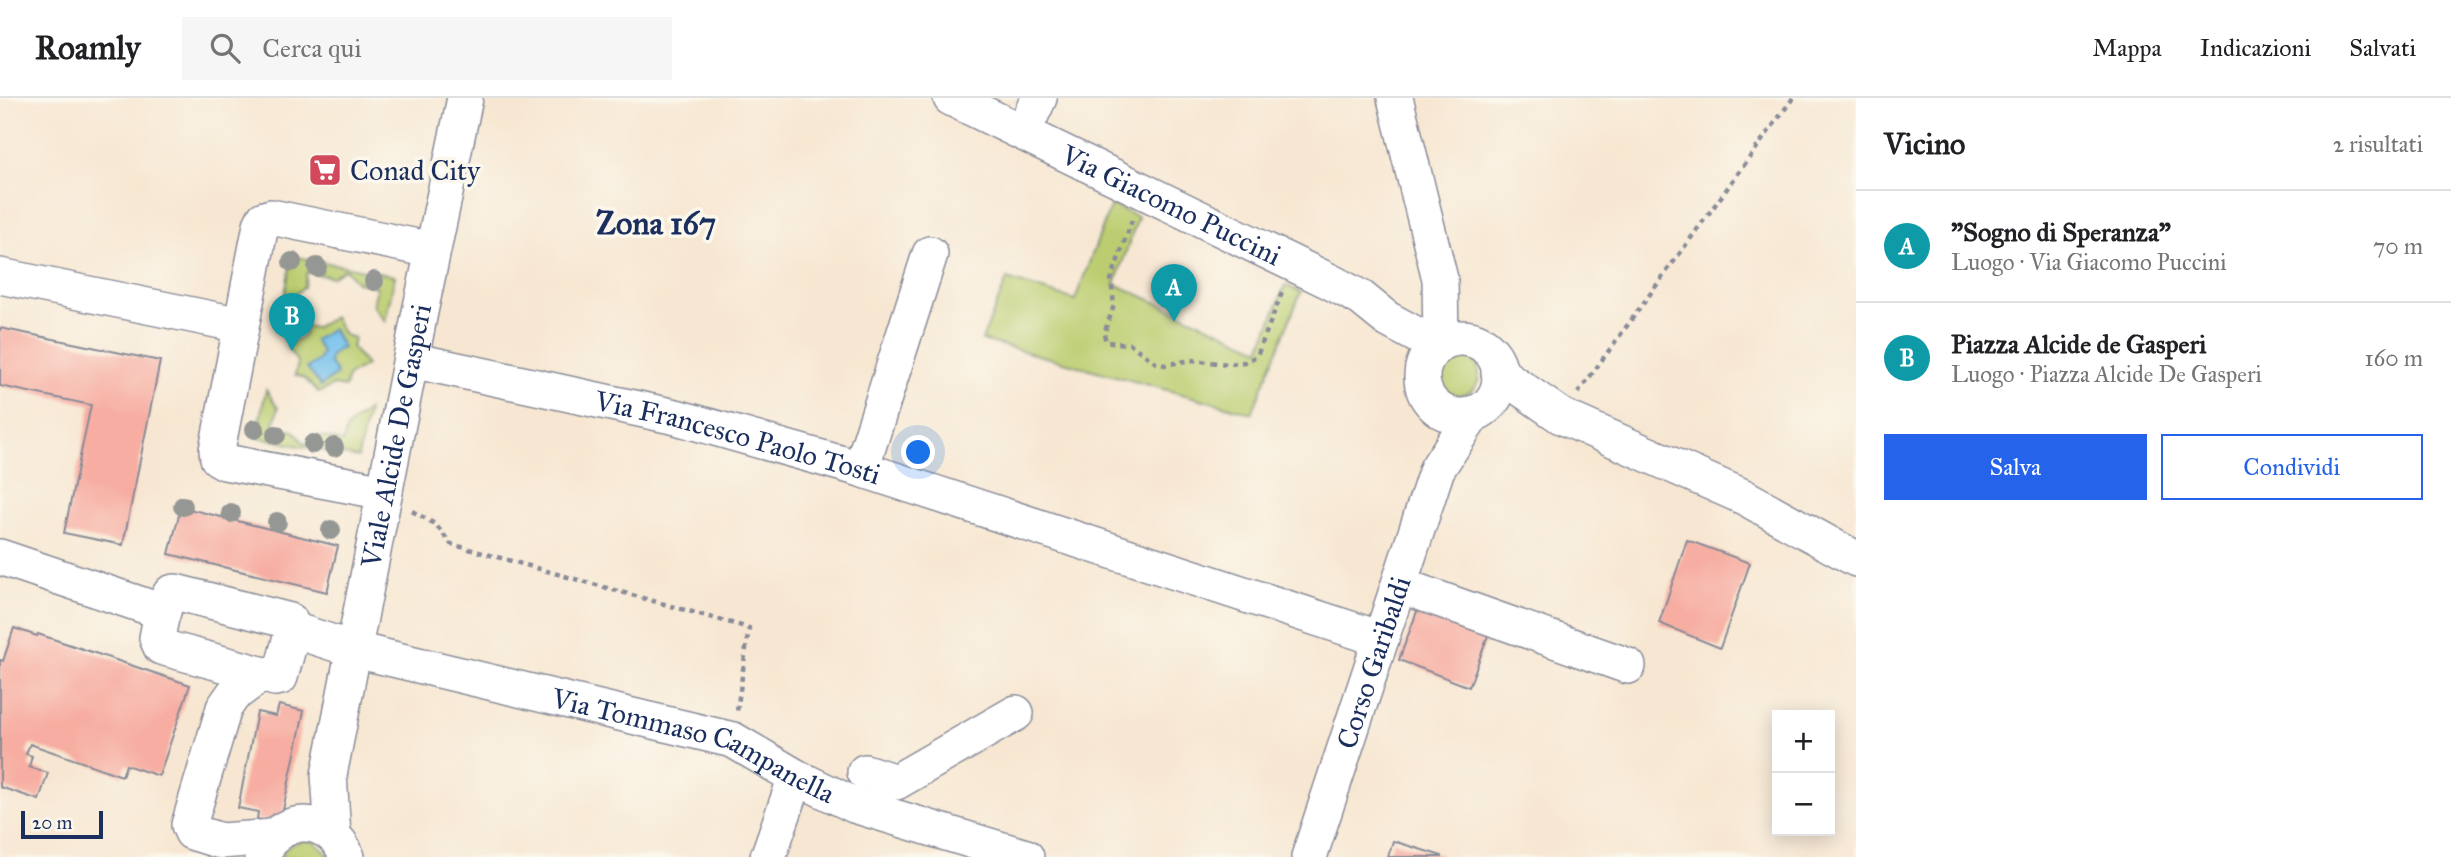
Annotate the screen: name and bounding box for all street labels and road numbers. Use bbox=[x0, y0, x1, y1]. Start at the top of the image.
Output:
street label: Via Giacomo Puccini bbox=[1055, 137, 1287, 273]
street label: Viale Alcide De Gasperi bbox=[353, 300, 439, 572]
street label: Via Francesco Paolo Tosti bbox=[591, 383, 886, 492]
street label: Corso Garibaldi bbox=[1329, 571, 1419, 753]
street label: Via Tommaso Campanella bbox=[547, 680, 841, 811]

